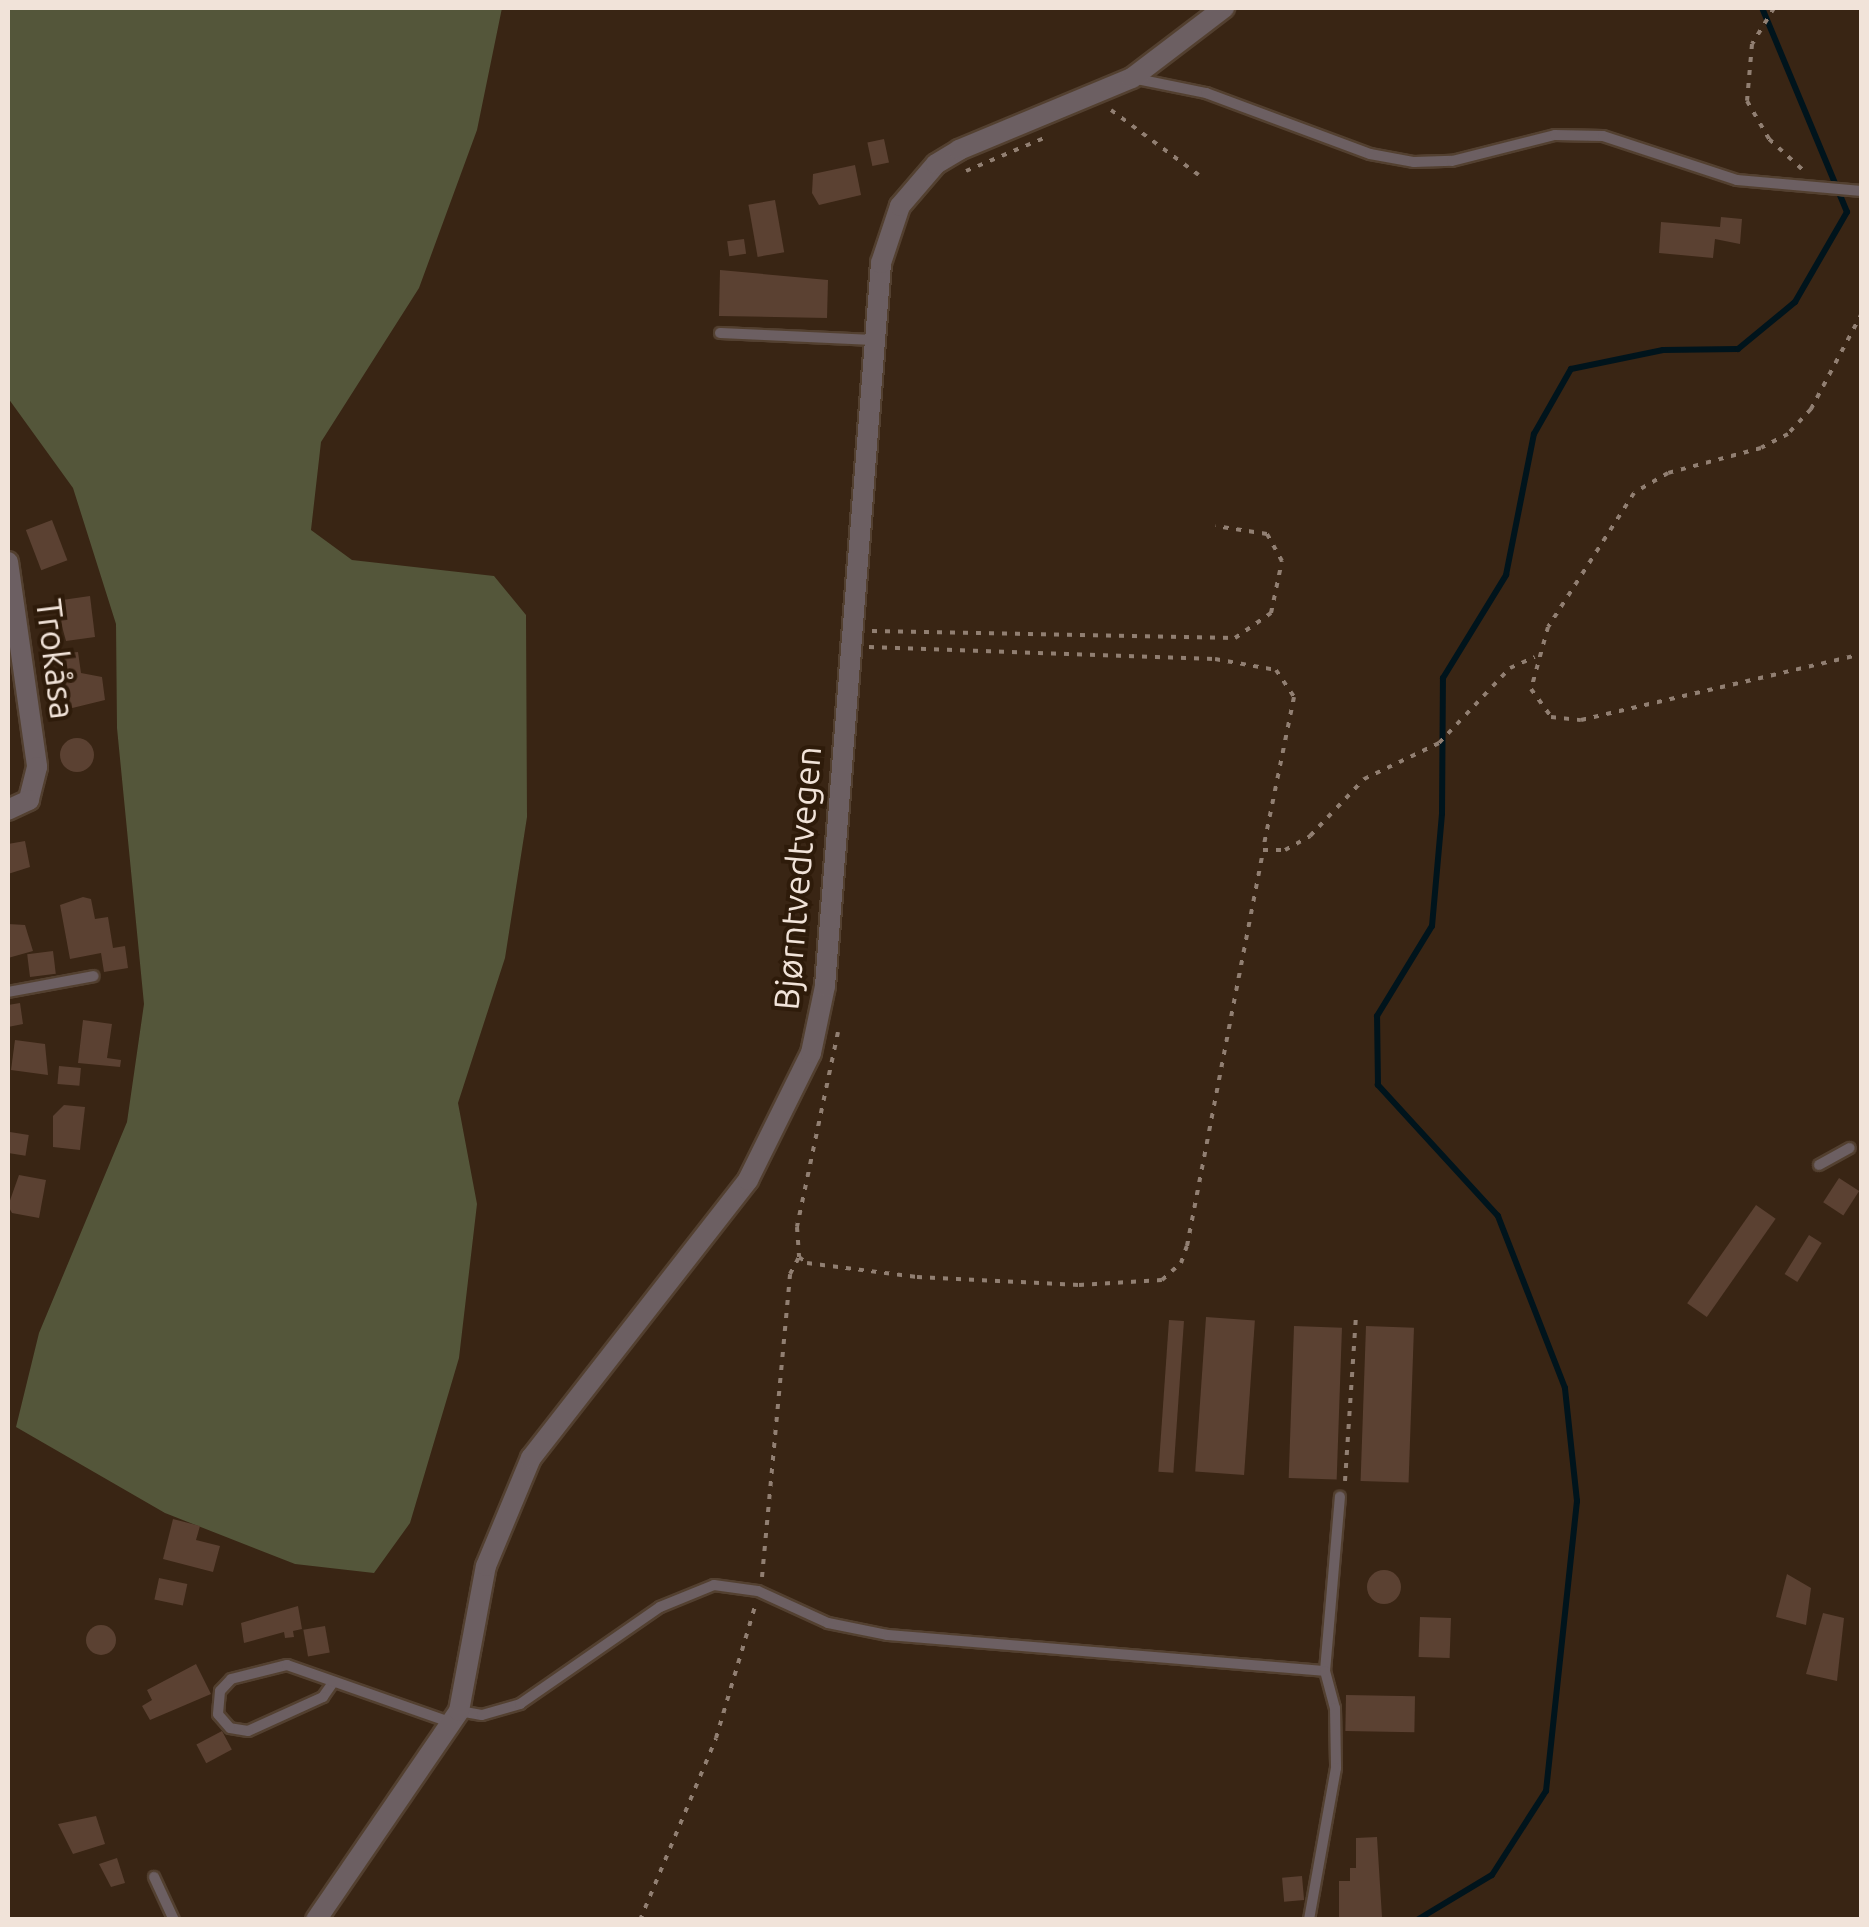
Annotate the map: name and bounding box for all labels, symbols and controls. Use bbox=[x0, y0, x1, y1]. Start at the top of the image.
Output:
street label: Trokåsa bbox=[28, 596, 84, 722]
street label: Bjørntvedtvegen bbox=[765, 744, 829, 1012]

